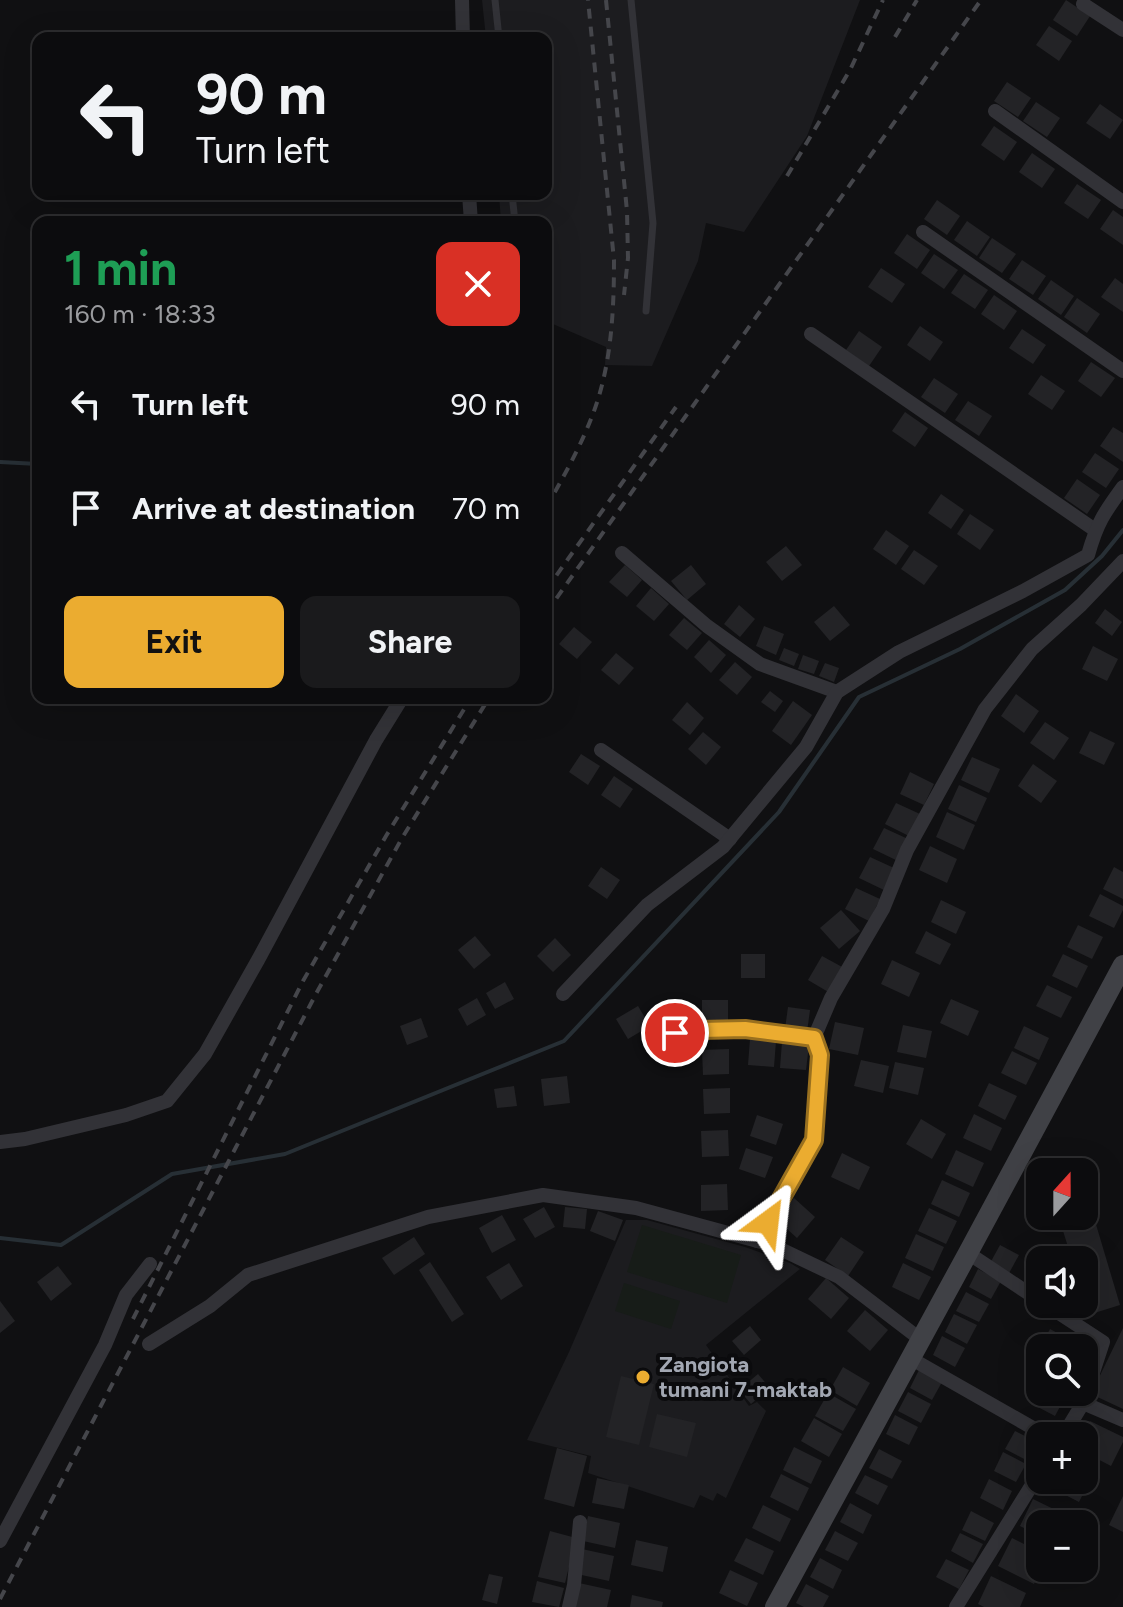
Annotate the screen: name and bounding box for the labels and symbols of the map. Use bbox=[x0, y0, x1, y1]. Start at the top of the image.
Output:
pin bbox=[641, 999, 709, 1067]
north arrow bbox=[1026, 1158, 1098, 1230]
position arrow bbox=[726, 1180, 810, 1264]
place label: Zangiota tumani 7-maktab bbox=[659, 1351, 832, 1403]
marker: Zangiota tumani 7-maktab bbox=[634, 1368, 652, 1386]

